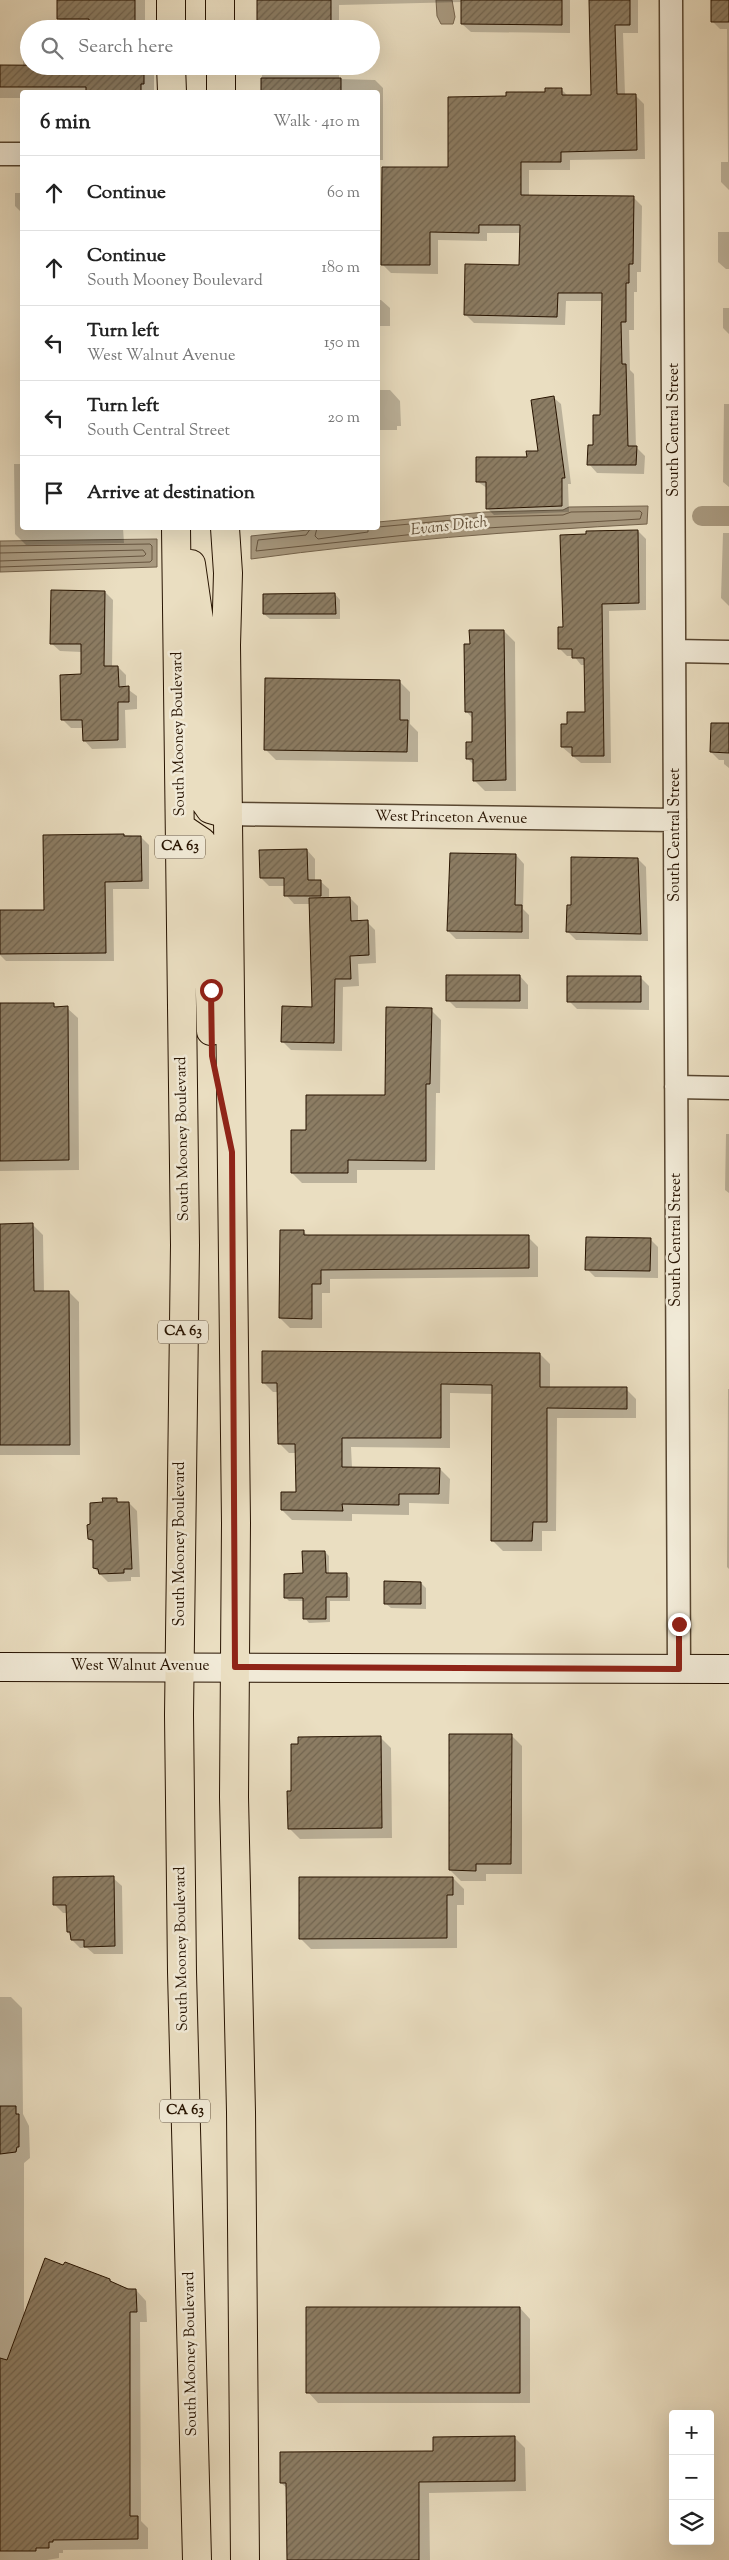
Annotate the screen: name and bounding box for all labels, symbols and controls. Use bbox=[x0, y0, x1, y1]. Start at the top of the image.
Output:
search box bbox=[20, 20, 380, 75]
icon: search bbox=[38, 34, 66, 62]
text: Search here bbox=[78, 34, 173, 61]
text: 6 min bbox=[40, 108, 91, 138]
text: Walk · 410 m bbox=[273, 111, 360, 134]
icon: ahead bbox=[40, 179, 68, 207]
text: Continue bbox=[87, 180, 166, 207]
text: 60 m bbox=[327, 182, 360, 205]
text: Continue bbox=[87, 243, 166, 270]
icon: ahead bbox=[40, 254, 68, 282]
text: 180 m bbox=[321, 257, 360, 280]
text: South Mooney Boulevard bbox=[87, 270, 263, 293]
text: Turn left bbox=[87, 318, 159, 345]
icon: left bbox=[40, 329, 68, 357]
text: 150 m bbox=[324, 332, 360, 355]
text: West Walnut Avenue bbox=[87, 345, 235, 368]
street label: South Central Street bbox=[664, 363, 685, 497]
text: Turn left bbox=[87, 393, 159, 420]
icon: left bbox=[40, 404, 68, 432]
text: 20 m bbox=[327, 407, 360, 430]
text: South Central Street bbox=[87, 420, 230, 443]
icon: arrive bbox=[40, 479, 68, 507]
text: Arrive at destination bbox=[87, 480, 255, 507]
water label: Evans Ditch bbox=[409, 512, 489, 542]
street label: South Mooney Boulevard bbox=[167, 651, 191, 817]
street label: South Central Street bbox=[665, 768, 686, 902]
street label: West Princeton Avenue bbox=[375, 806, 527, 830]
road number: CA 63 bbox=[155, 836, 205, 859]
route start bbox=[200, 979, 223, 1002]
street label: South Mooney Boulevard bbox=[171, 1056, 195, 1222]
street label: South Central Street bbox=[666, 1173, 687, 1307]
road number: CA 63 bbox=[158, 1320, 208, 1344]
street label: South Mooney Boulevard bbox=[170, 1461, 191, 1626]
route end bbox=[668, 1613, 691, 1636]
street label: West Walnut Avenue bbox=[70, 1656, 210, 1677]
street label: South Mooney Boulevard bbox=[170, 1866, 194, 2032]
road number: CA 63 bbox=[160, 2100, 210, 2122]
street label: South Mooney Boulevard bbox=[179, 2271, 203, 2437]
map controls bbox=[669, 2410, 714, 2545]
button: + bbox=[669, 2410, 714, 2455]
button: − bbox=[669, 2455, 714, 2500]
button: layers bbox=[669, 2500, 714, 2545]

